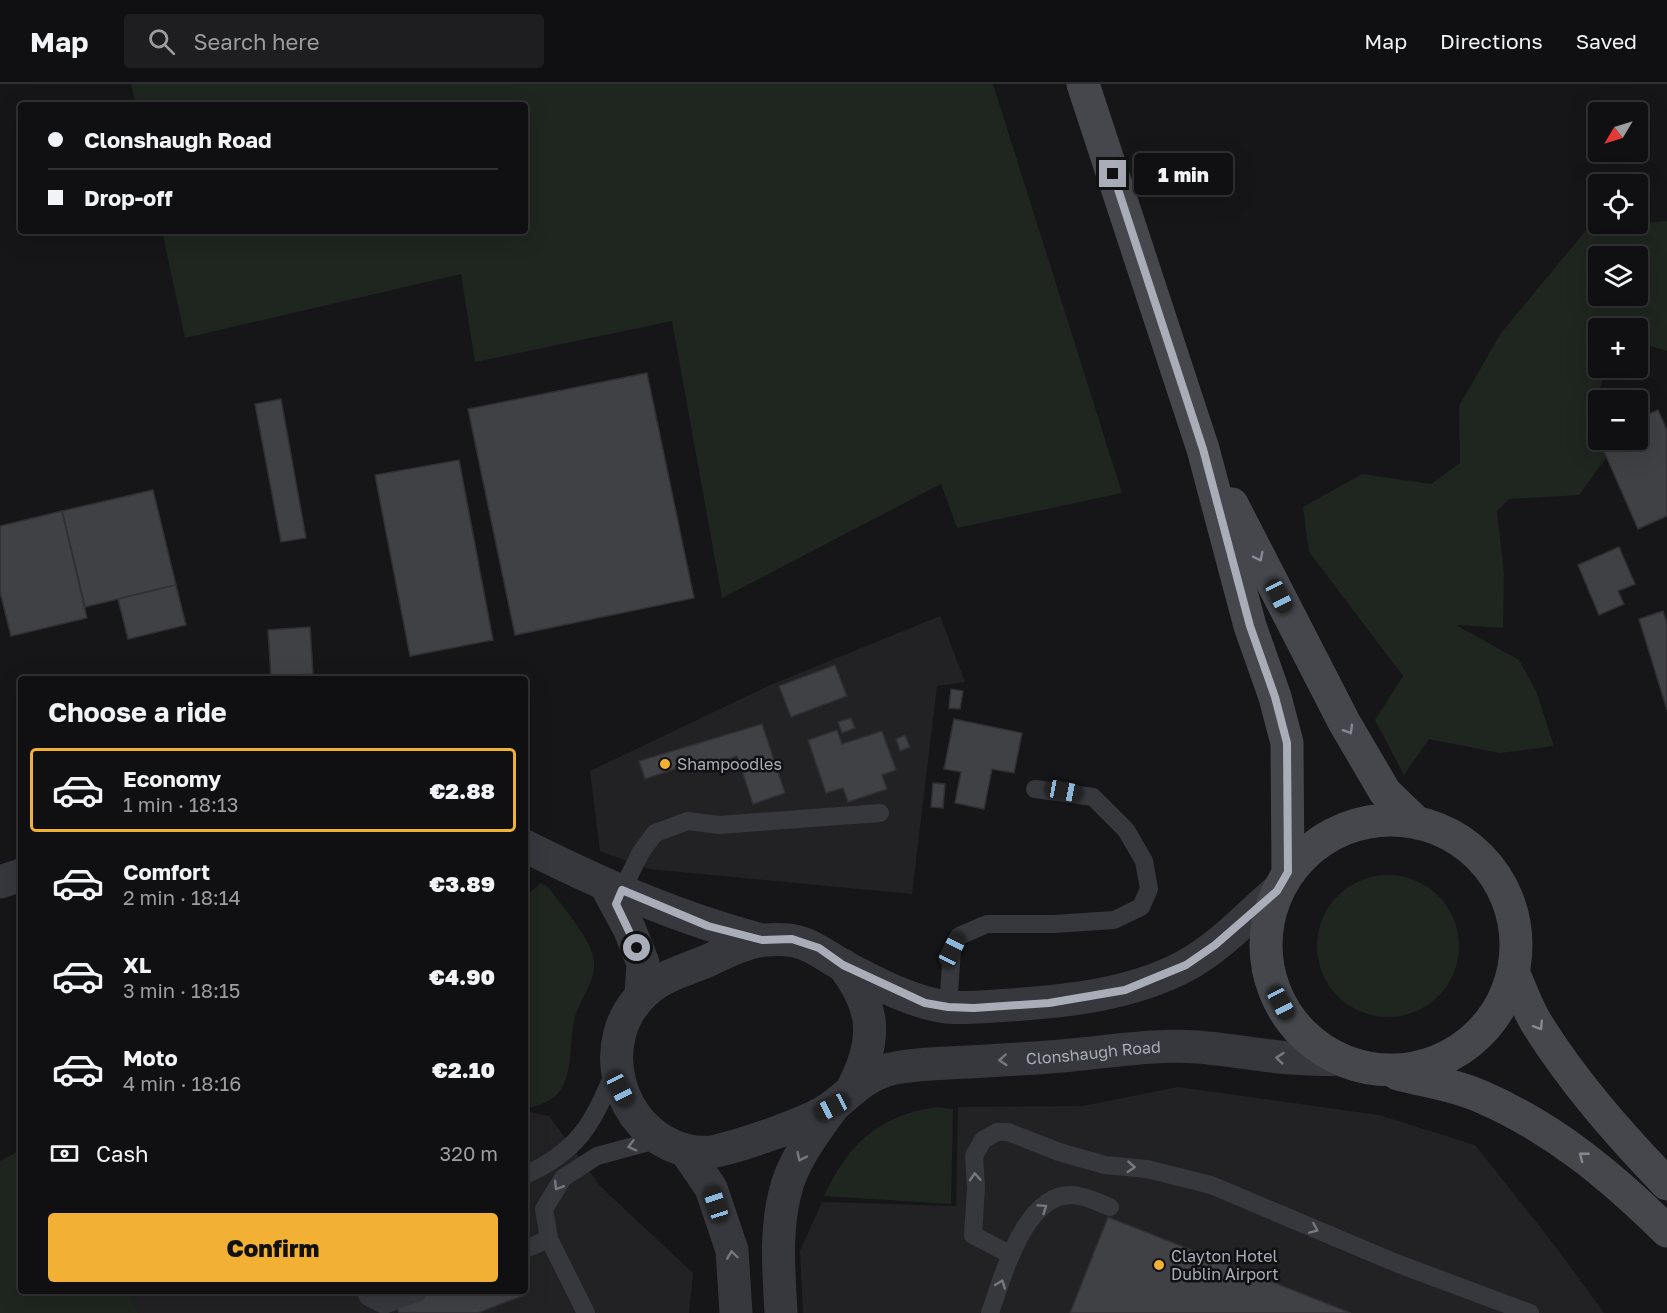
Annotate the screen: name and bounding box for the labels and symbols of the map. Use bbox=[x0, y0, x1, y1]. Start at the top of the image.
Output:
north arrow bbox=[1588, 102, 1648, 162]
callout: 1 min bbox=[1134, 153, 1233, 195]
route end bbox=[1099, 160, 1126, 187]
one-way arrow bbox=[1252, 551, 1263, 561]
car bbox=[1263, 576, 1295, 616]
one-way arrow bbox=[1341, 724, 1353, 734]
place label: Shampoodles bbox=[677, 754, 782, 774]
marker: Shampoodles bbox=[658, 757, 672, 771]
car bbox=[1045, 779, 1083, 803]
car bbox=[936, 930, 968, 970]
route start bbox=[623, 934, 650, 961]
car bbox=[1265, 983, 1297, 1023]
one-way arrow bbox=[1532, 1020, 1544, 1030]
street label: Clonshaugh Road bbox=[1025, 1037, 1161, 1069]
one-way arrow bbox=[1276, 1052, 1285, 1065]
one-way arrow bbox=[998, 1053, 1007, 1066]
car bbox=[604, 1069, 636, 1109]
car bbox=[812, 1091, 852, 1123]
one-way arrow bbox=[627, 1139, 638, 1151]
one-way arrow bbox=[796, 1150, 808, 1161]
one-way arrow bbox=[1579, 1152, 1590, 1163]
one-way arrow bbox=[1126, 1160, 1135, 1173]
one-way arrow bbox=[968, 1172, 981, 1181]
one-way arrow bbox=[553, 1180, 565, 1190]
car bbox=[702, 1184, 730, 1224]
one-way arrow bbox=[1037, 1204, 1048, 1215]
one-way arrow bbox=[1308, 1222, 1319, 1234]
place label: Clayton Hotel Dublin Airport bbox=[1171, 1246, 1279, 1284]
one-way arrow bbox=[726, 1250, 738, 1259]
marker: Clayton Hotel Dublin Airport bbox=[1152, 1258, 1166, 1272]
one-way arrow bbox=[993, 1279, 1006, 1290]

